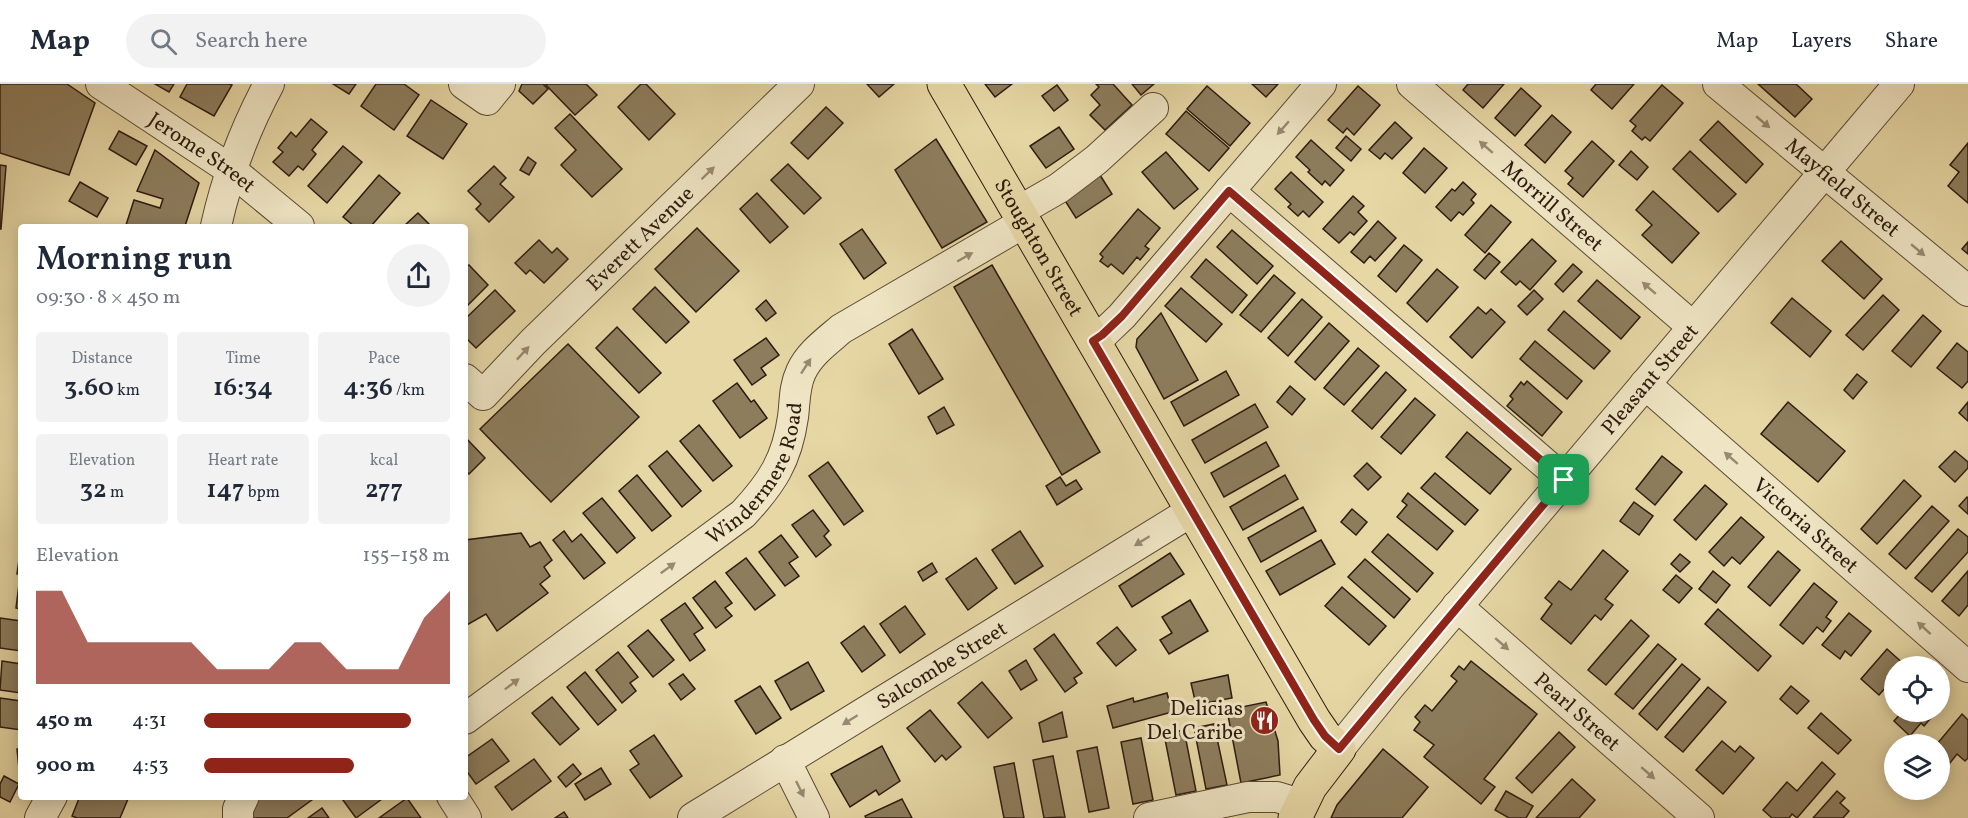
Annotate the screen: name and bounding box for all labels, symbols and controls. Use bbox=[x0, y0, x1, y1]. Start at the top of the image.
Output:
search box bbox=[126, 14, 546, 68]
text: Map bbox=[30, 22, 90, 61]
icon: search bbox=[147, 25, 180, 58]
text: Search here bbox=[195, 26, 308, 57]
text: Map bbox=[1716, 27, 1758, 56]
text: Layers bbox=[1791, 27, 1852, 56]
text: Share bbox=[1885, 27, 1938, 56]
street label: Jerome Street bbox=[142, 106, 261, 200]
one-way arrow bbox=[1755, 115, 1771, 128]
one-way arrow bbox=[1276, 120, 1289, 136]
street label: Mayfield Street bbox=[1778, 132, 1906, 245]
one-way arrow bbox=[1478, 140, 1493, 154]
street label: Morrill Street bbox=[1495, 155, 1609, 259]
one-way arrow bbox=[701, 166, 716, 180]
street label: Stoughton Street bbox=[986, 174, 1089, 323]
street label: Everett Avenue bbox=[581, 180, 701, 298]
text: Morning run bbox=[36, 238, 233, 284]
one-way arrow bbox=[1910, 243, 1926, 256]
button: share bbox=[387, 244, 450, 307]
one-way arrow bbox=[957, 252, 974, 262]
one-way arrow bbox=[1642, 282, 1657, 295]
text: 09:30 · 8 × 450 m bbox=[36, 284, 181, 312]
street label: Pleasant Street bbox=[1595, 318, 1706, 442]
one-way arrow bbox=[516, 345, 530, 360]
text: Distance bbox=[71, 348, 133, 370]
text: Time bbox=[225, 348, 261, 370]
text: Pace bbox=[368, 348, 400, 370]
one-way arrow bbox=[800, 357, 811, 374]
text: 3.60 bbox=[64, 370, 114, 406]
text: 16:34 bbox=[213, 370, 273, 406]
text: 4:36 bbox=[343, 370, 393, 406]
text: km bbox=[114, 380, 140, 402]
text: /km bbox=[393, 380, 425, 402]
street label: Windermere Road bbox=[701, 401, 810, 552]
text: Elevation bbox=[69, 450, 135, 472]
text: Heart rate bbox=[208, 450, 278, 472]
text: kcal bbox=[370, 450, 398, 472]
one-way arrow bbox=[1723, 451, 1738, 465]
pin bbox=[1538, 454, 1589, 505]
icon: arrive bbox=[1547, 463, 1580, 496]
text: 32 bbox=[80, 472, 107, 508]
text: 147 bbox=[206, 472, 245, 508]
text: 277 bbox=[365, 472, 403, 508]
street label: Victoria Street bbox=[1746, 472, 1864, 581]
text: m bbox=[107, 482, 124, 504]
text: bpm bbox=[245, 482, 280, 504]
one-way arrow bbox=[1134, 536, 1150, 547]
text: Elevation bbox=[36, 542, 119, 570]
text: 155–158 m bbox=[362, 542, 450, 570]
one-way arrow bbox=[661, 562, 676, 574]
street label: Salcombe Street bbox=[872, 615, 1013, 717]
one-way arrow bbox=[1917, 621, 1932, 635]
one-way arrow bbox=[1494, 638, 1509, 651]
map controls bbox=[1884, 656, 1950, 800]
button: locate bbox=[1884, 656, 1950, 722]
street label: Pearl Street bbox=[1527, 667, 1626, 759]
one-way arrow bbox=[503, 678, 519, 690]
place label: Delicias Del Caribe bbox=[1147, 695, 1243, 748]
restaurant icon: Delicias Del Caribe bbox=[1248, 704, 1280, 736]
text: 450 m bbox=[36, 707, 93, 735]
text: 4:31 bbox=[132, 707, 167, 735]
one-way arrow bbox=[842, 715, 858, 726]
button: layers bbox=[1884, 734, 1950, 800]
text: 900 m bbox=[36, 752, 95, 780]
text: 4:53 bbox=[132, 752, 169, 780]
one-way arrow bbox=[1640, 766, 1655, 779]
one-way arrow bbox=[795, 781, 804, 798]

